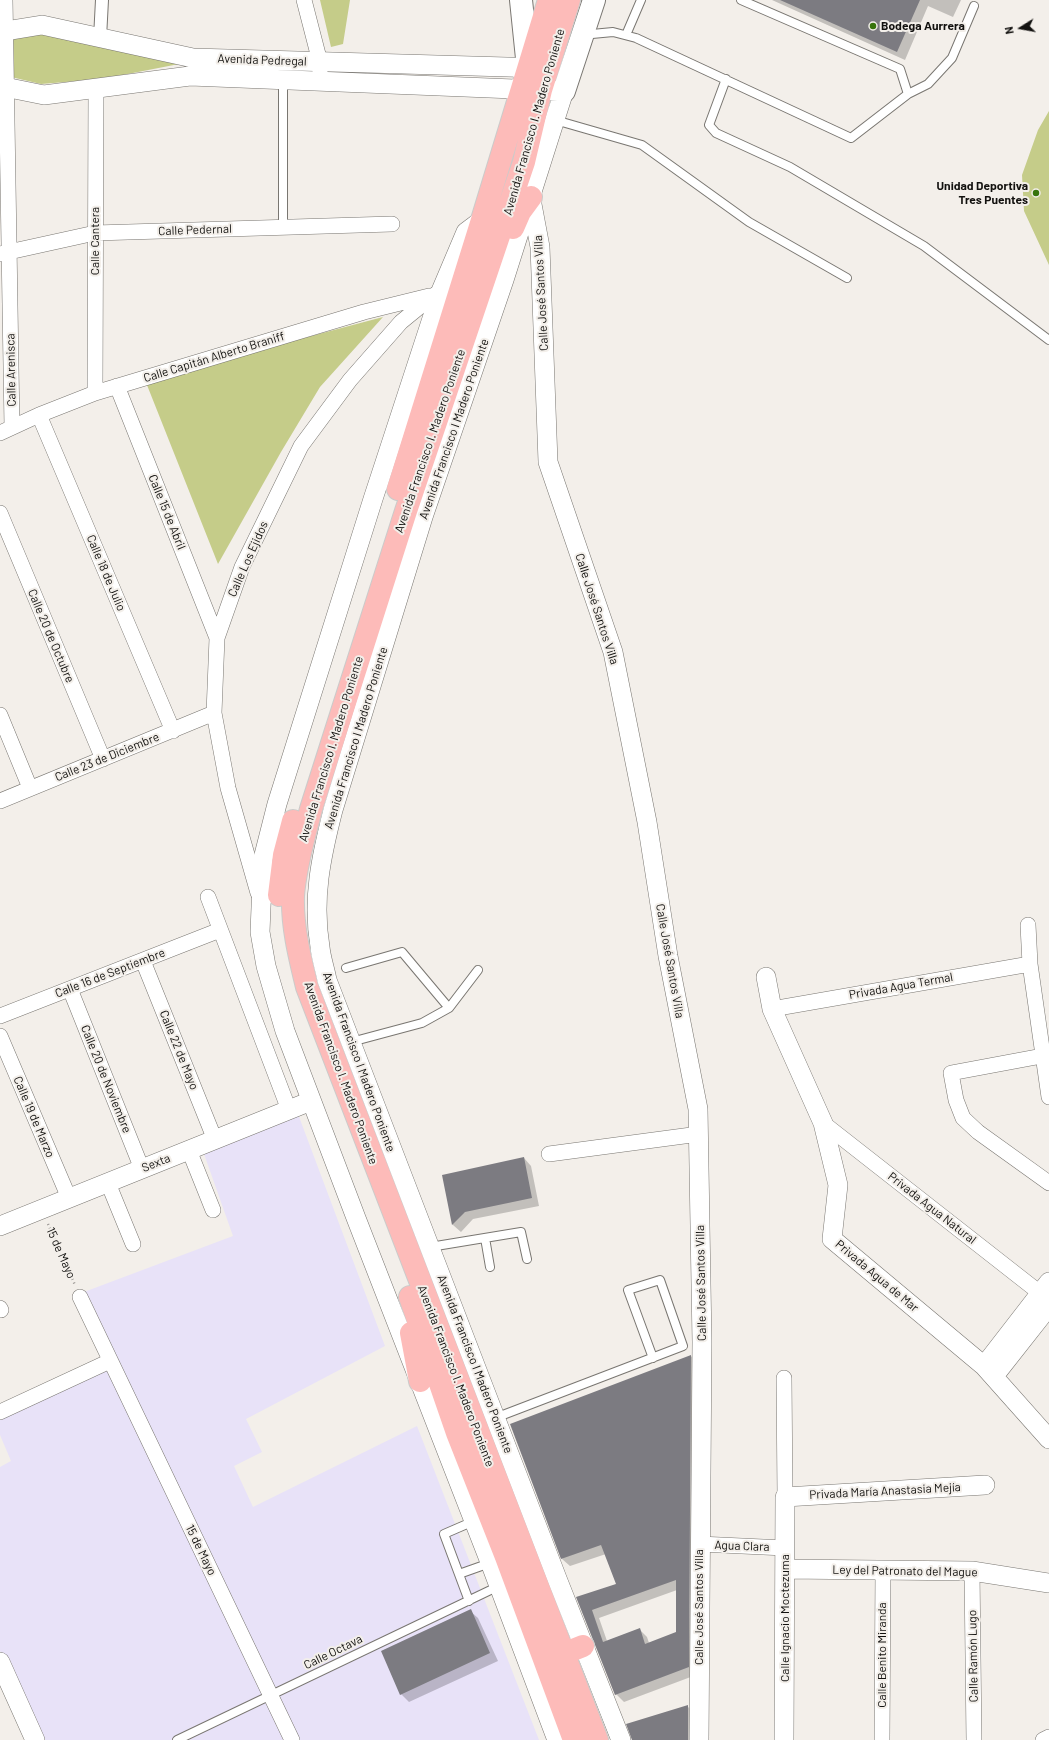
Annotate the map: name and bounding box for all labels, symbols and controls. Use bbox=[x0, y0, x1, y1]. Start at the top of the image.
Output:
north arrow bbox=[1001, 8, 1041, 48]
place label: Bodega Aurrera bbox=[881, 19, 965, 33]
marker: Bodega Aurrera bbox=[868, 21, 878, 31]
text: N bbox=[1002, 26, 1016, 35]
street label: Avenida Francisco I. Madero Poniente bbox=[500, 27, 568, 217]
street label: Avenida Pedregal bbox=[217, 51, 307, 69]
place label: Unidad Deportiva Tres Puentes bbox=[937, 179, 1028, 207]
marker: Unidad Deportiva Tres Puentes bbox=[1031, 188, 1041, 198]
street label: Calle Cantera bbox=[88, 207, 102, 275]
street label: Calle Pedernal bbox=[158, 222, 232, 238]
street label: Calle José Santos Villa bbox=[531, 235, 551, 351]
street label: Calle Capitán Alberto Braniff bbox=[142, 329, 286, 385]
street label: Calle Arenisca bbox=[3, 333, 19, 407]
street label: Avenida Francisco I Madero Poniente bbox=[416, 337, 492, 521]
street label: Avenida Francisco I. Madero Poniente bbox=[392, 347, 468, 535]
street label: Calle 15 de Abril bbox=[145, 472, 189, 552]
street label: Calle Los Ejidos bbox=[225, 519, 271, 599]
street label: Calle 18 de Julio bbox=[83, 533, 129, 613]
street label: Calle José Santos Villa bbox=[572, 552, 622, 666]
street label: Calle 20 de Octubre bbox=[25, 587, 77, 685]
street label: Avenida Francisco I Madero Poniente bbox=[321, 645, 391, 831]
street label: Avenida Francisco I. Madero Poniente bbox=[296, 654, 366, 844]
street label: Calle 23 de Diciembre bbox=[53, 729, 161, 785]
street label: Calle José Santos Villa bbox=[653, 903, 687, 1019]
street label: Calle 16 de Septiembre bbox=[53, 945, 167, 1001]
street label: Avenida Francisco I Madero Poniente bbox=[320, 970, 398, 1154]
street label: Privada Agua Termal bbox=[848, 970, 954, 1002]
street label: Avenida Francisco I. Madero Poniente bbox=[301, 980, 381, 1166]
street label: Calle 22 de Mayo bbox=[156, 1008, 202, 1092]
street label: Calle 20 de Noviembre bbox=[78, 1023, 134, 1135]
street label: Calle 19 de Marzo bbox=[10, 1074, 58, 1160]
street label: Sexta bbox=[140, 1151, 172, 1175]
street label: Privada Agua Natural bbox=[885, 1169, 979, 1247]
street label: 15 de Mayo bbox=[43, 1225, 79, 1281]
street label: Calle José Santos Villa bbox=[693, 1225, 709, 1341]
street label: Privada Agua de Mar bbox=[832, 1237, 922, 1315]
street label: Avenida Francisco I Madero Poniente bbox=[434, 1273, 516, 1455]
street label: Avenida Francisco I. Madero Poniente bbox=[415, 1283, 497, 1469]
street label: Privada María Anastasia Mejía bbox=[809, 1480, 961, 1502]
street label: 15 de Mayo bbox=[183, 1522, 219, 1578]
street label: Agua Clara bbox=[714, 1538, 770, 1554]
street label: Calle José Santos Villa bbox=[692, 1549, 706, 1665]
street label: Calle Ignacio Moctezuma bbox=[778, 1554, 792, 1682]
street label: Ley del Patronato del Mague bbox=[832, 1563, 978, 1579]
street label: Calle Benito Miranda bbox=[875, 1602, 889, 1708]
street label: Calle Ramón Lugo bbox=[965, 1610, 981, 1702]
street label: Calle Octava bbox=[301, 1632, 365, 1672]

